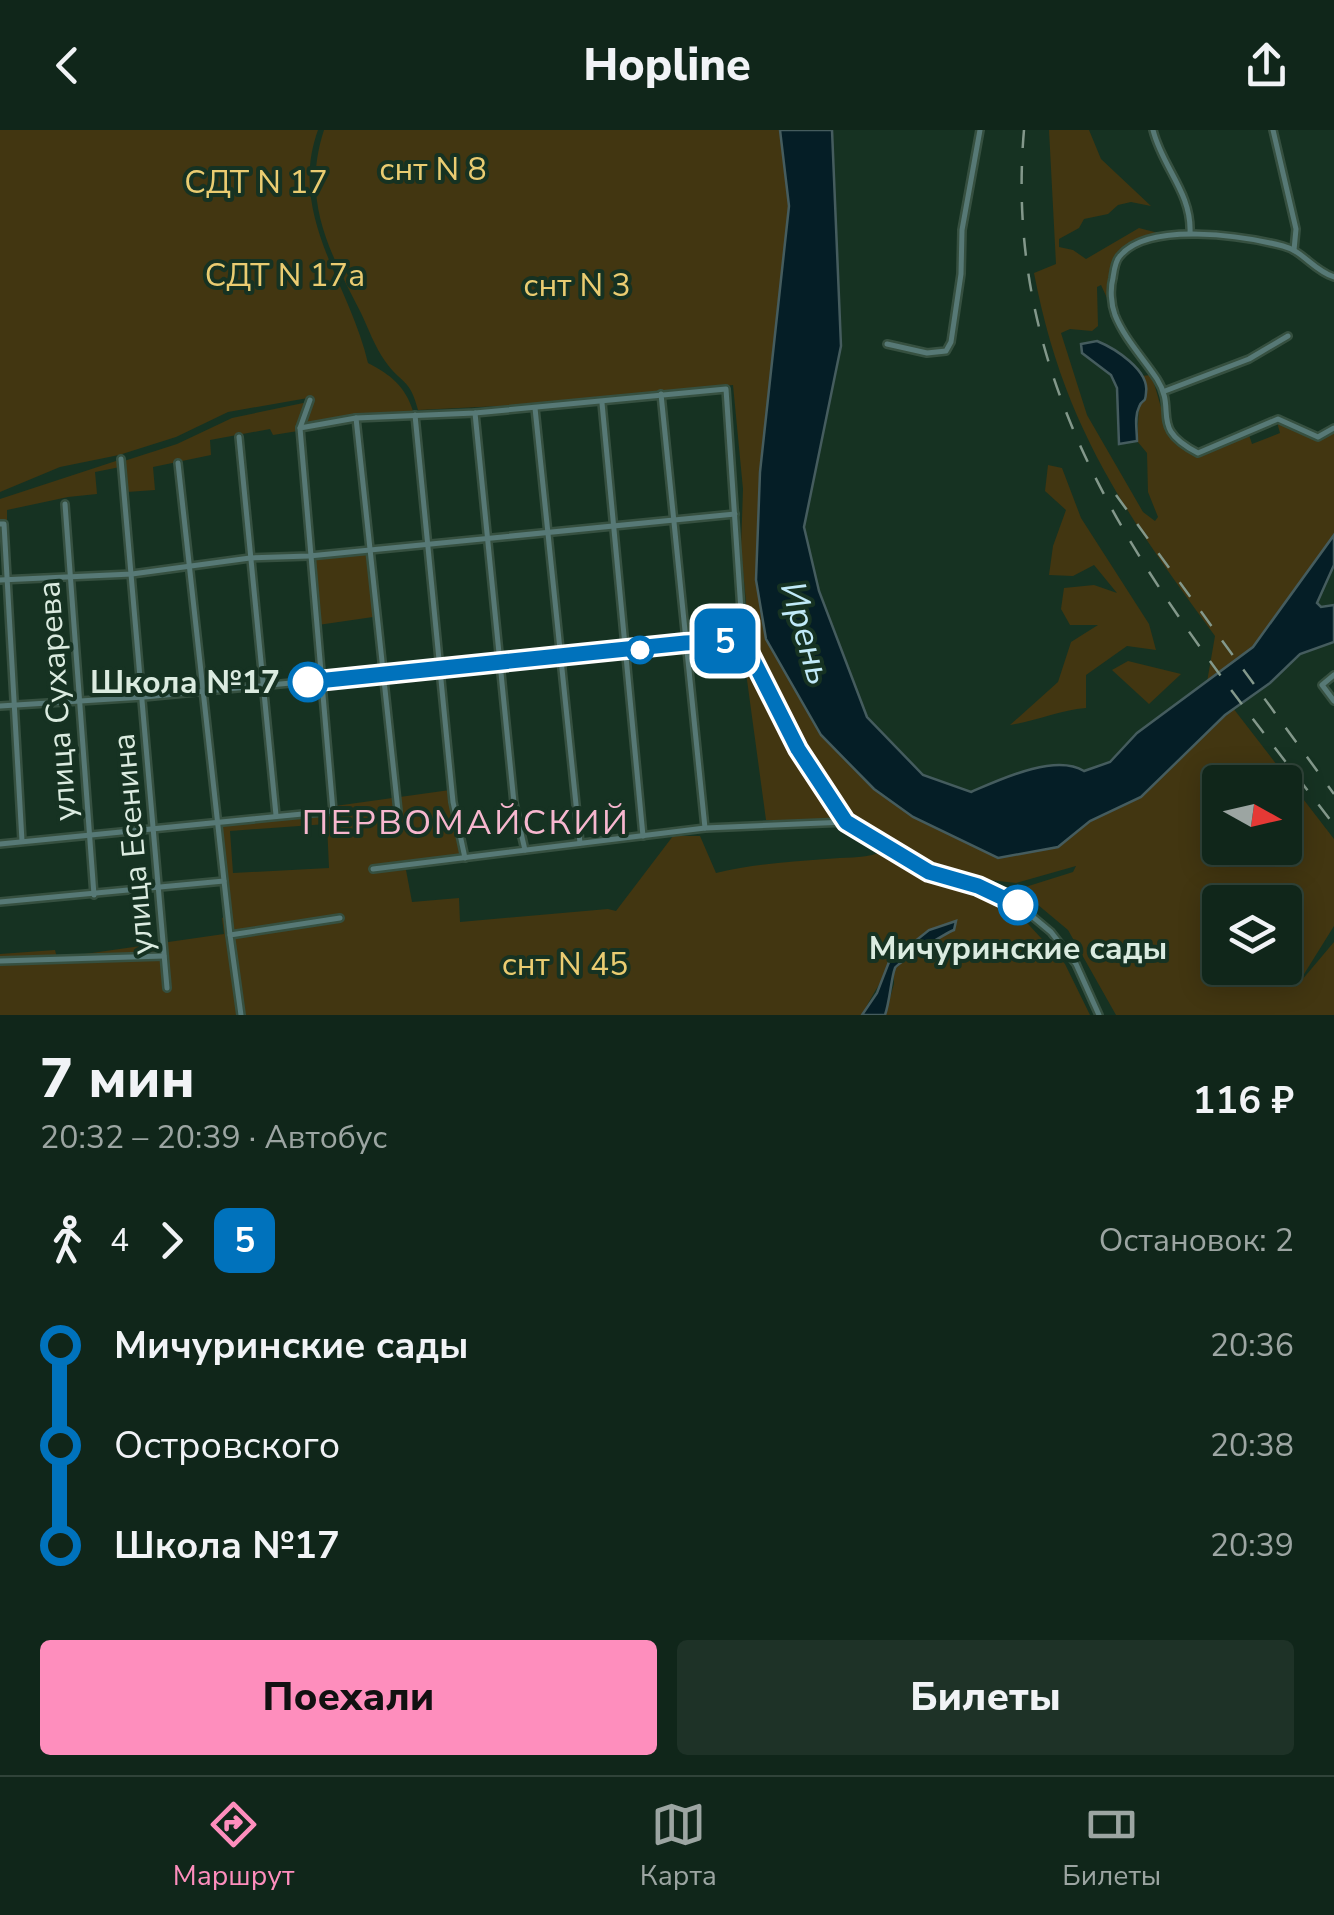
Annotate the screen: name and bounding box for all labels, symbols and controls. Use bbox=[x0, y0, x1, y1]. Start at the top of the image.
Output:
text: Hopline bbox=[583, 35, 751, 96]
icon: back bbox=[40, 38, 95, 93]
icon: share bbox=[1239, 38, 1294, 93]
park label: снт N 8 bbox=[379, 148, 487, 191]
park label: СДТ N 17 bbox=[184, 161, 328, 204]
park label: СДТ N 17а bbox=[205, 254, 365, 297]
park label: снт N 3 bbox=[523, 264, 631, 307]
water label: Ирень bbox=[769, 576, 843, 690]
street label: улица Сухарева bbox=[27, 580, 87, 822]
line badge: 5 bbox=[692, 608, 758, 674]
text: 5 bbox=[714, 618, 736, 665]
unlabelled marker bbox=[627, 637, 653, 663]
place label: Школа №17 bbox=[90, 661, 280, 704]
marker: Школа №17 bbox=[289, 663, 327, 701]
street label: улица Есенина bbox=[102, 731, 164, 957]
north arrow bbox=[1202, 765, 1302, 865]
map controls bbox=[1202, 765, 1302, 985]
district label: ПЕРВОМАЙСКИЙ bbox=[302, 799, 630, 846]
button: layers bbox=[1202, 885, 1302, 985]
marker: Мичуринские сады bbox=[999, 886, 1037, 924]
place label: Мичуринские сады bbox=[869, 927, 1167, 970]
park label: снт N 45 bbox=[502, 943, 628, 986]
text: 7 мин bbox=[40, 1041, 195, 1116]
text: 116 ₽ bbox=[1193, 1075, 1294, 1126]
text: 20:32 – 20:39 · Автобус bbox=[40, 1116, 387, 1159]
icon: walk bbox=[40, 1213, 95, 1268]
icon: forward bbox=[144, 1213, 199, 1268]
text: 5 bbox=[234, 1217, 255, 1264]
text: 4 bbox=[110, 1219, 129, 1262]
text: Остановок: 2 bbox=[1099, 1219, 1294, 1262]
text: Мичуринские сады bbox=[114, 1320, 468, 1371]
text: 20:36 bbox=[1210, 1324, 1294, 1367]
text: Островского bbox=[114, 1420, 340, 1471]
text: 20:38 bbox=[1210, 1424, 1294, 1467]
text: Школа №17 bbox=[114, 1520, 340, 1571]
text: 20:39 bbox=[1210, 1524, 1294, 1567]
button: Поехали bbox=[40, 1640, 657, 1755]
button: Билеты bbox=[677, 1640, 1294, 1755]
tab: Маршрут bbox=[173, 1797, 294, 1895]
tab: Карта bbox=[640, 1797, 717, 1895]
tab: Билеты bbox=[1062, 1797, 1161, 1895]

